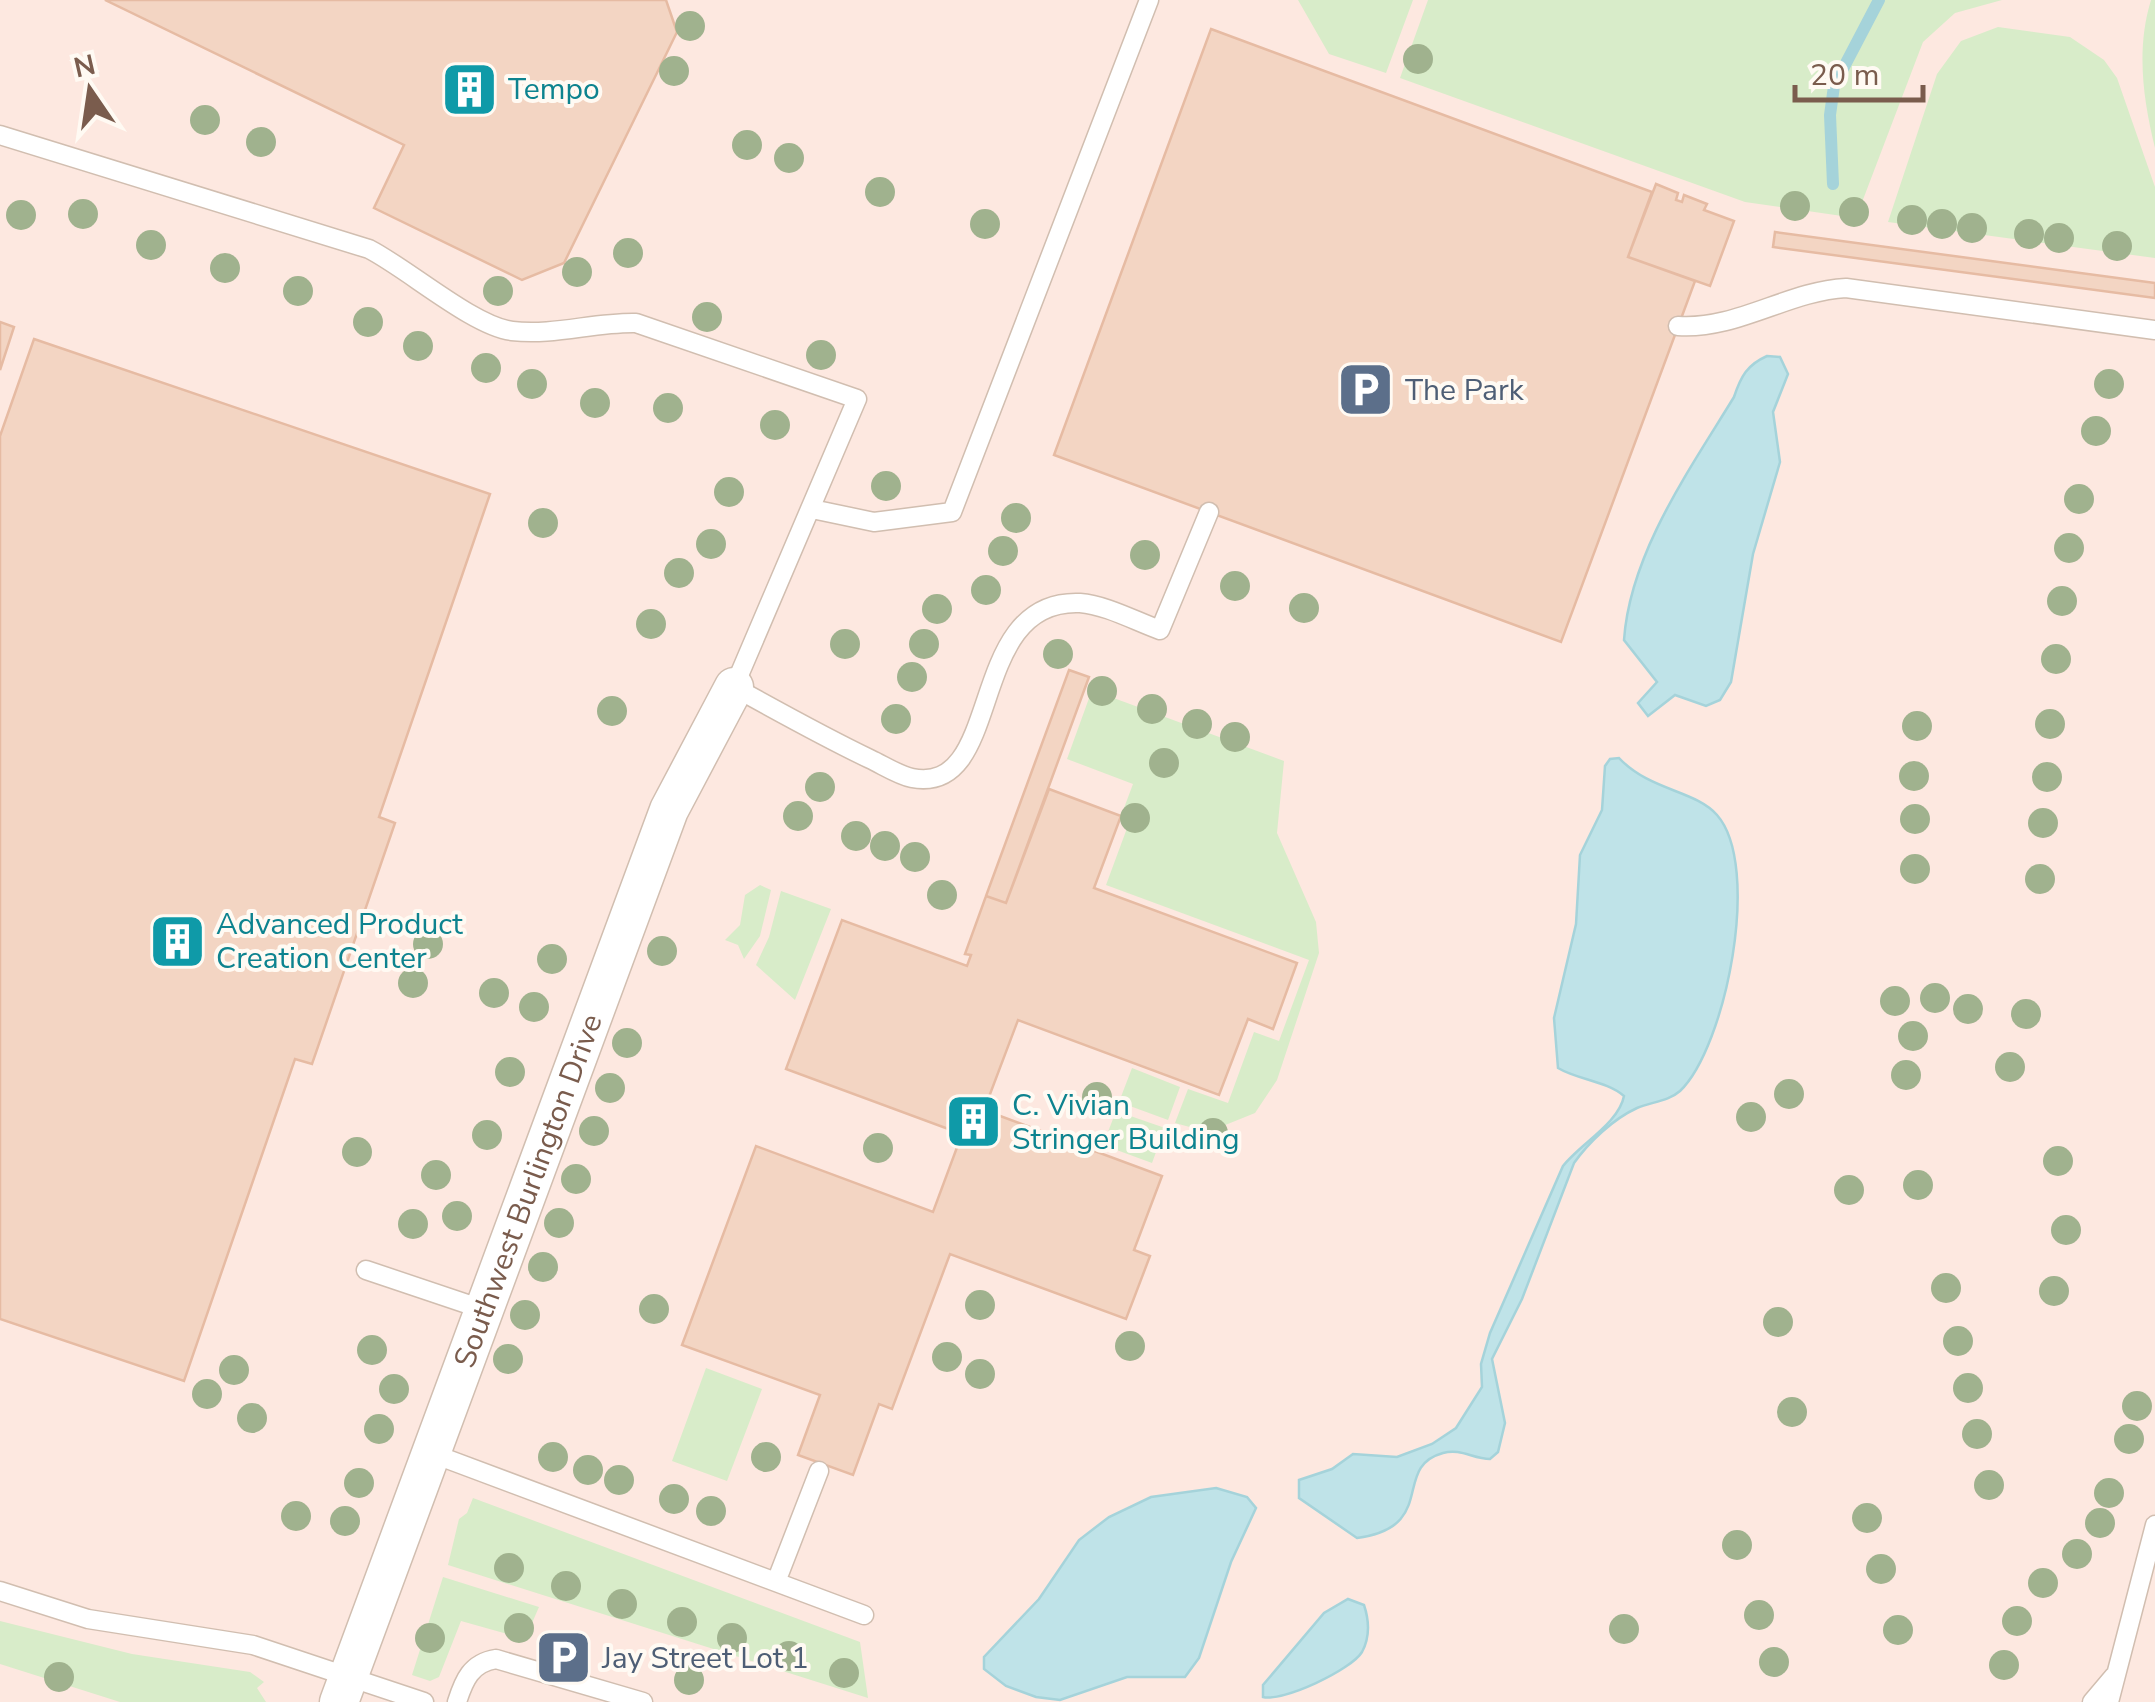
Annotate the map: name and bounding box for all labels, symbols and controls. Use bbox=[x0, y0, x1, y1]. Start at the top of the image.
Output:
north arrow bbox=[40, 40, 140, 140]
scale bar bbox=[1795, 40, 1922, 102]
text: N bbox=[70, 46, 99, 87]
text: 20 m bbox=[1810, 55, 1879, 96]
building icon: Tempo bbox=[439, 59, 499, 119]
place label: Tempo bbox=[508, 69, 600, 110]
parking icon: The Park bbox=[1336, 360, 1396, 420]
place label: The Park bbox=[1405, 370, 1525, 411]
place label: Advanced Product Creation Center bbox=[216, 904, 463, 979]
building icon: Advanced Product Creation Center bbox=[147, 911, 207, 971]
street label: Southwest Burlington Drive bbox=[444, 1008, 612, 1373]
place label: C. Vivian Stringer Building bbox=[1012, 1085, 1240, 1160]
building icon: C. Vivian Stringer Building bbox=[943, 1092, 1003, 1152]
parking icon: Jay Street Lot 1 bbox=[533, 1628, 593, 1688]
place label: Jay Street Lot 1 bbox=[601, 1638, 809, 1679]

